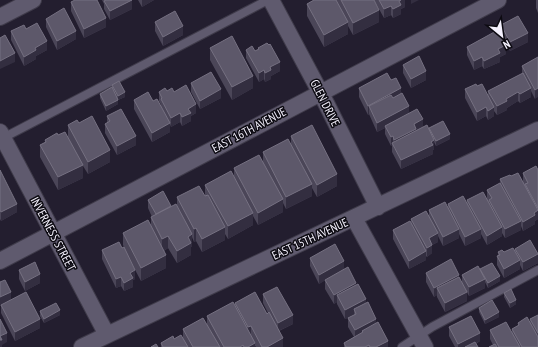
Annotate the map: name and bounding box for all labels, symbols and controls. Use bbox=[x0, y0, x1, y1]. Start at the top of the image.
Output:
north arrow bbox=[482, 16, 522, 56]
text: N bbox=[501, 37, 513, 52]
street label: GLEN DRIVE bbox=[307, 77, 344, 129]
street label: EAST 16TH AVENUE bbox=[209, 104, 289, 155]
street label: INVERNESS STREET bbox=[28, 194, 80, 274]
street label: EAST 15TH AVENUE bbox=[269, 214, 350, 263]

